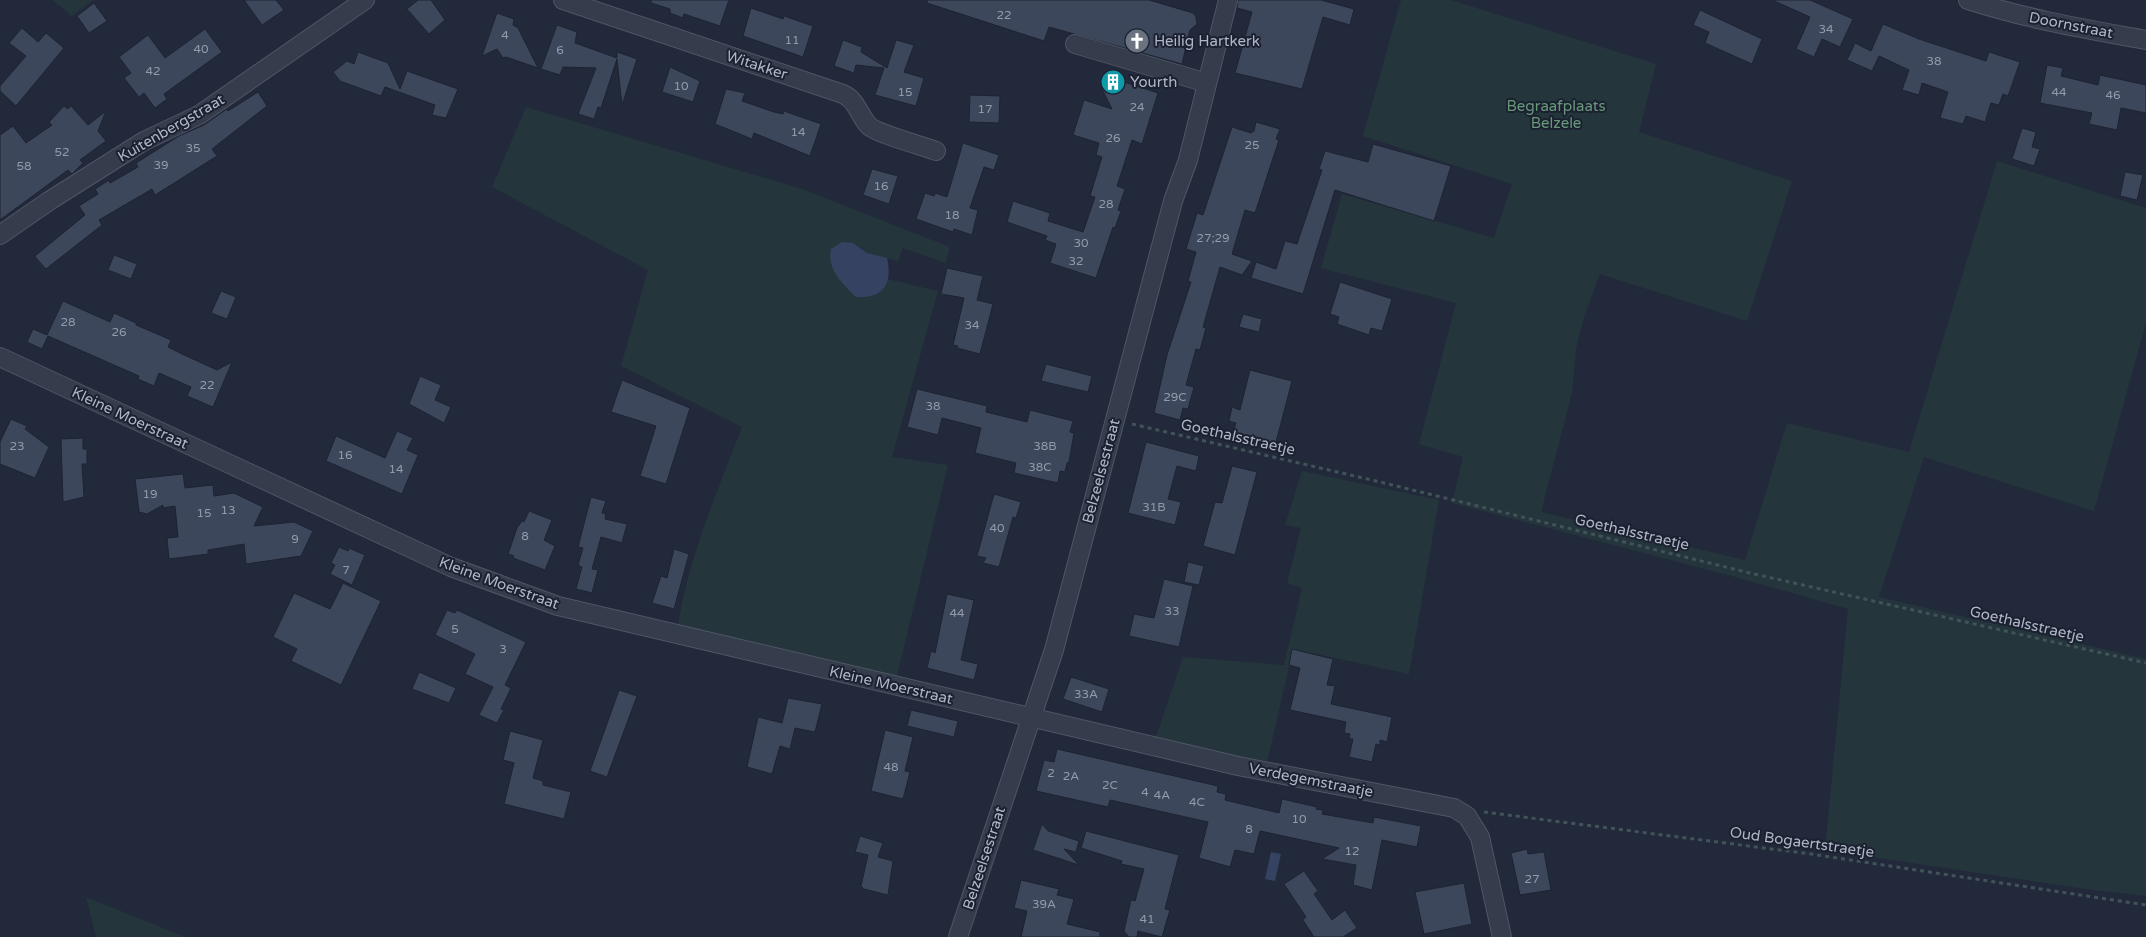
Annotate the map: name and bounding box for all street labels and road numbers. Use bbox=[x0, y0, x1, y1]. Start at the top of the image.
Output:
street label: Doornstraat bbox=[2027, 8, 2115, 42]
street label: Witakker bbox=[724, 47, 790, 83]
street label: Kuitenbergstraat bbox=[114, 90, 228, 166]
street label: Kleine Moerstraat bbox=[69, 383, 191, 453]
street label: Goethalsstraetje bbox=[1179, 415, 1297, 459]
street label: Belzeelsestraat bbox=[1078, 417, 1124, 525]
street label: Goethalsstraetje bbox=[1573, 510, 1691, 554]
street label: Kleine Moerstraat bbox=[437, 553, 562, 613]
street label: Goethalsstraetje bbox=[1968, 602, 2086, 646]
street label: Kleine Moerstraat bbox=[827, 662, 955, 708]
street label: Verdegemstraatje bbox=[1247, 759, 1375, 801]
street label: Belzeelsestraat bbox=[959, 804, 1009, 912]
street label: Oud Bogaertstraetje bbox=[1729, 823, 1875, 861]

